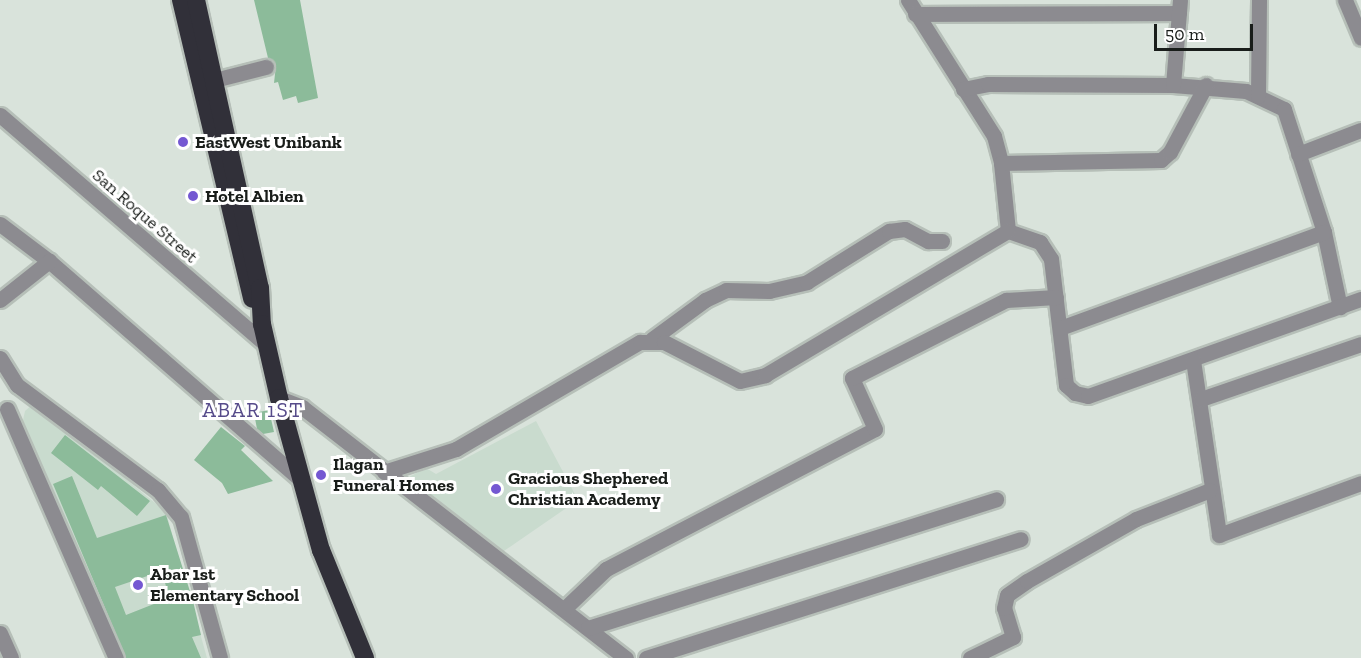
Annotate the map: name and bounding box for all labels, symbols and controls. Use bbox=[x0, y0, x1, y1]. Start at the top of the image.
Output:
scale bar bbox=[1157, 12, 1256, 50]
text: 50 m bbox=[1165, 23, 1204, 45]
place label: EastWest Unibank bbox=[195, 131, 342, 153]
marker: EastWest Unibank bbox=[176, 135, 190, 149]
street label: San Roque Street bbox=[88, 164, 202, 268]
place label: Hotel Albien bbox=[205, 185, 304, 207]
marker: Hotel Albien bbox=[186, 189, 200, 203]
district label: ABAR 1ST bbox=[202, 397, 304, 423]
place label: Ilagan Funeral Homes bbox=[333, 454, 454, 496]
marker: Ilagan Funeral Homes bbox=[314, 468, 328, 482]
place label: Gracious Shephered Christian Academy bbox=[508, 468, 668, 510]
marker: Gracious Shephered Christian Academy bbox=[489, 482, 503, 496]
place label: Abar 1st Elementary School bbox=[150, 564, 300, 606]
marker: Abar 1st Elementary School bbox=[131, 578, 145, 592]

